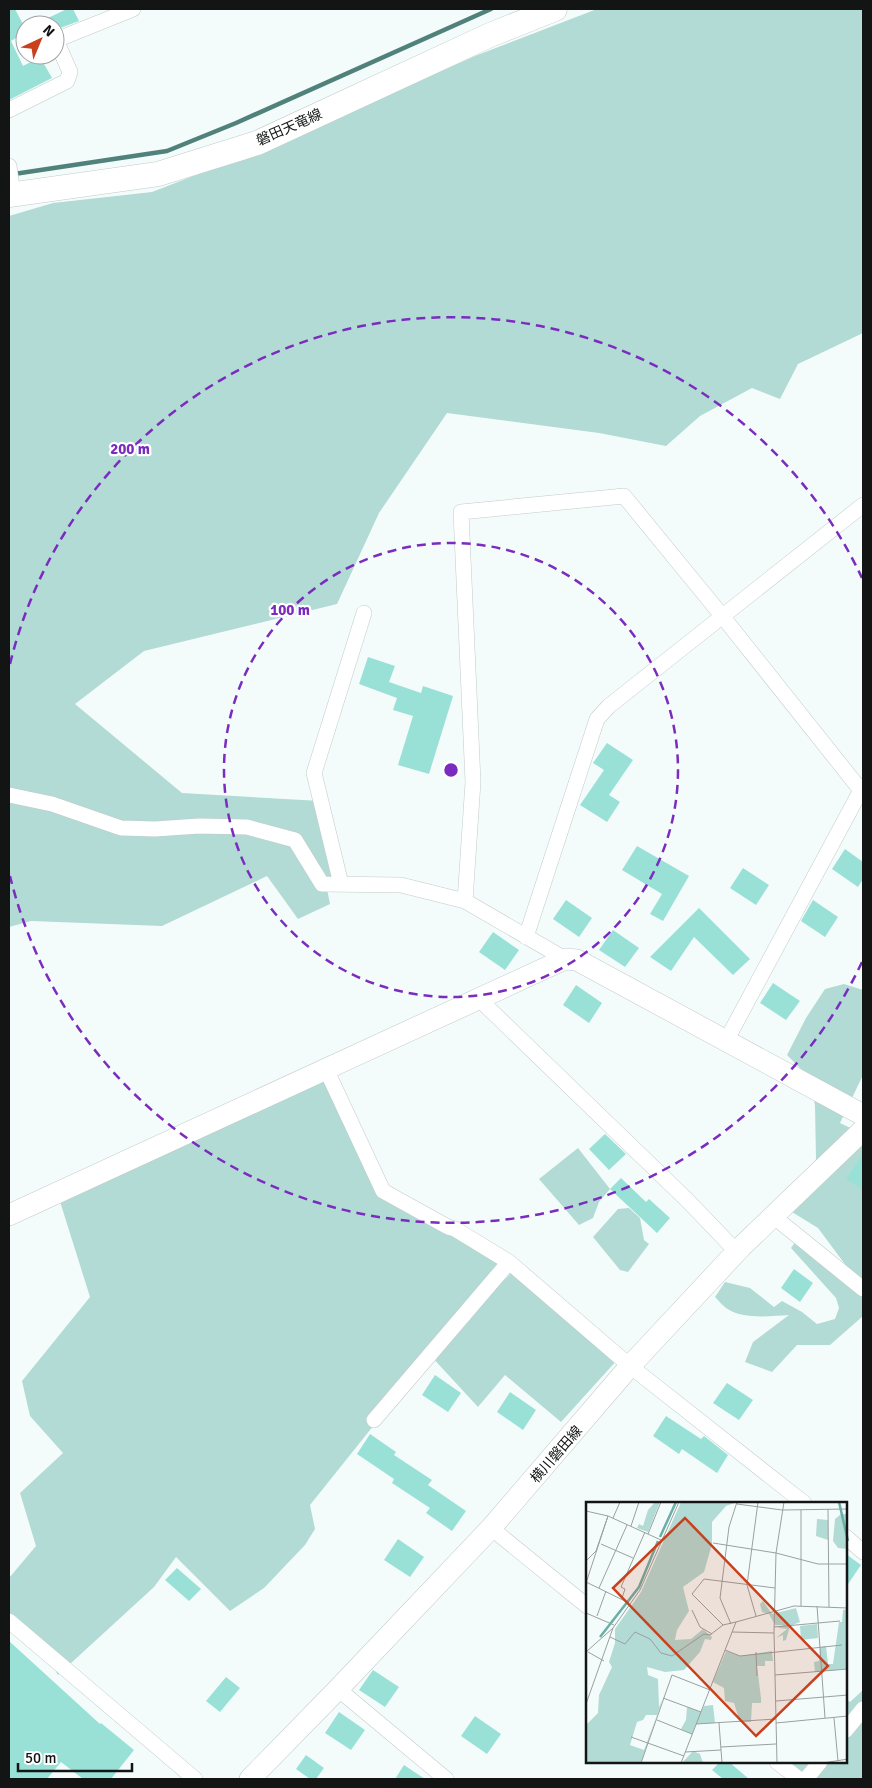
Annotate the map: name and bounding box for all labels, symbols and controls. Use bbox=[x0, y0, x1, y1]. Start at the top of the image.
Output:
north arrow bbox=[15, 15, 65, 65]
text: N bbox=[39, 22, 58, 41]
street label: 磐田天竜線 bbox=[254, 105, 325, 149]
text: 200 m bbox=[110, 440, 150, 458]
text: 100 m bbox=[270, 601, 310, 619]
centre of rings bbox=[442, 761, 460, 779]
street label: 横川磐田線 bbox=[527, 1422, 586, 1486]
inset map bbox=[586, 1502, 847, 1763]
scale bar bbox=[18, 1740, 131, 1772]
text: 50 m bbox=[25, 1749, 56, 1767]

